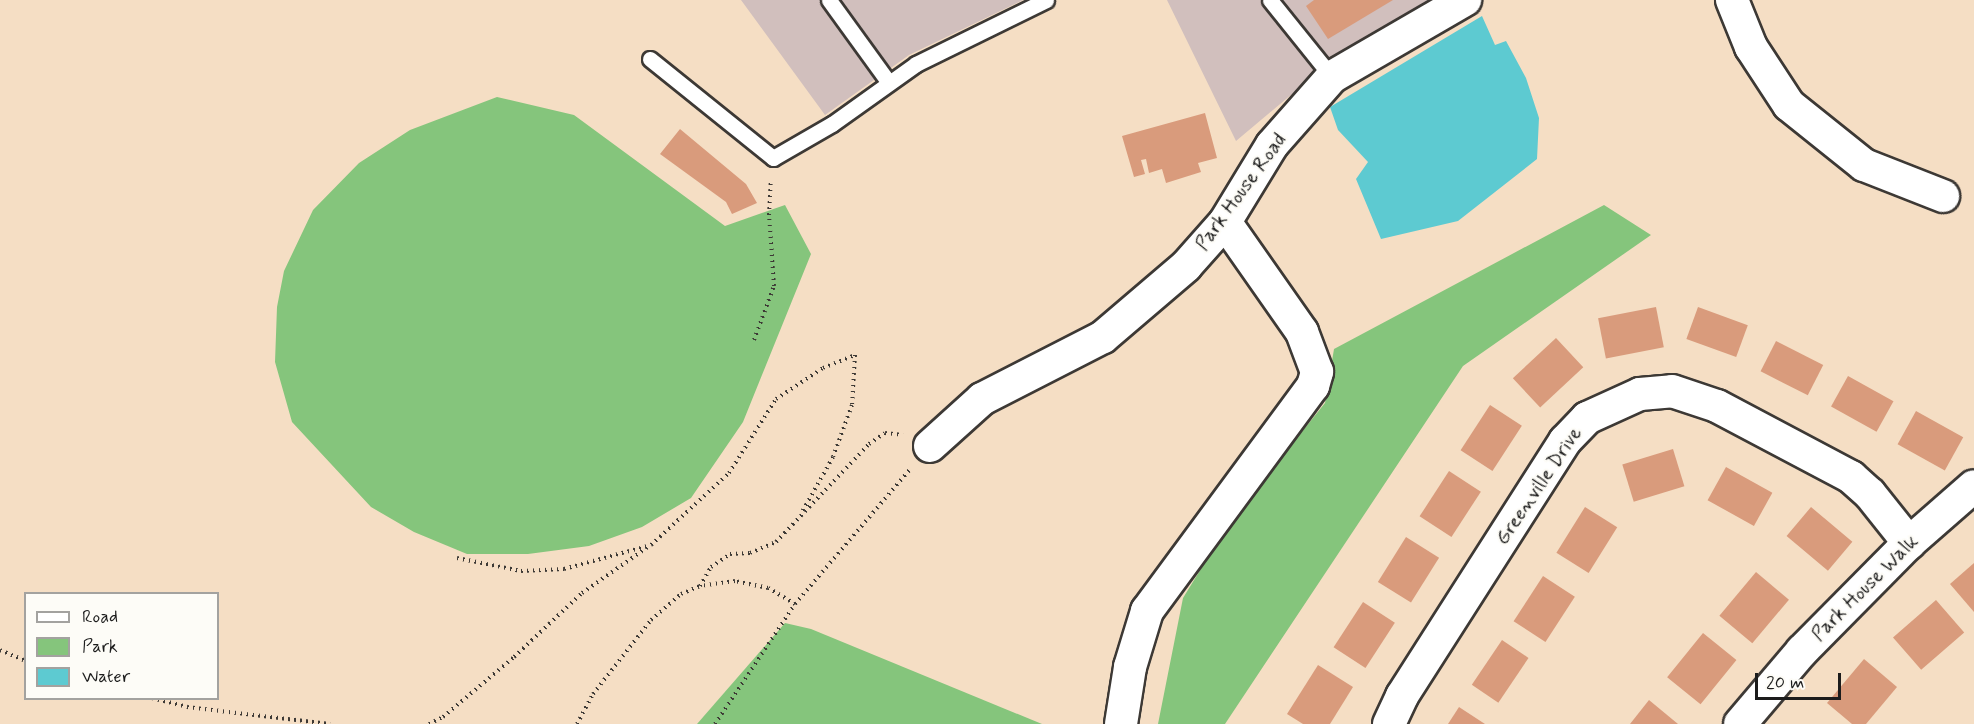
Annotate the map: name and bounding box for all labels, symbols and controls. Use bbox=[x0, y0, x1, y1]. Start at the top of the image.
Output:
street label: Park House Road bbox=[1191, 129, 1291, 255]
street label: Greenville Drive bbox=[1491, 423, 1587, 549]
street label: Park House Walk bbox=[1807, 530, 1923, 646]
legend bbox=[24, 592, 219, 700]
text: Road bbox=[82, 605, 118, 629]
text: Park bbox=[82, 635, 118, 659]
scale bar bbox=[1758, 661, 1844, 699]
text: Water bbox=[82, 665, 130, 689]
text: 20 m bbox=[1766, 671, 1804, 695]

